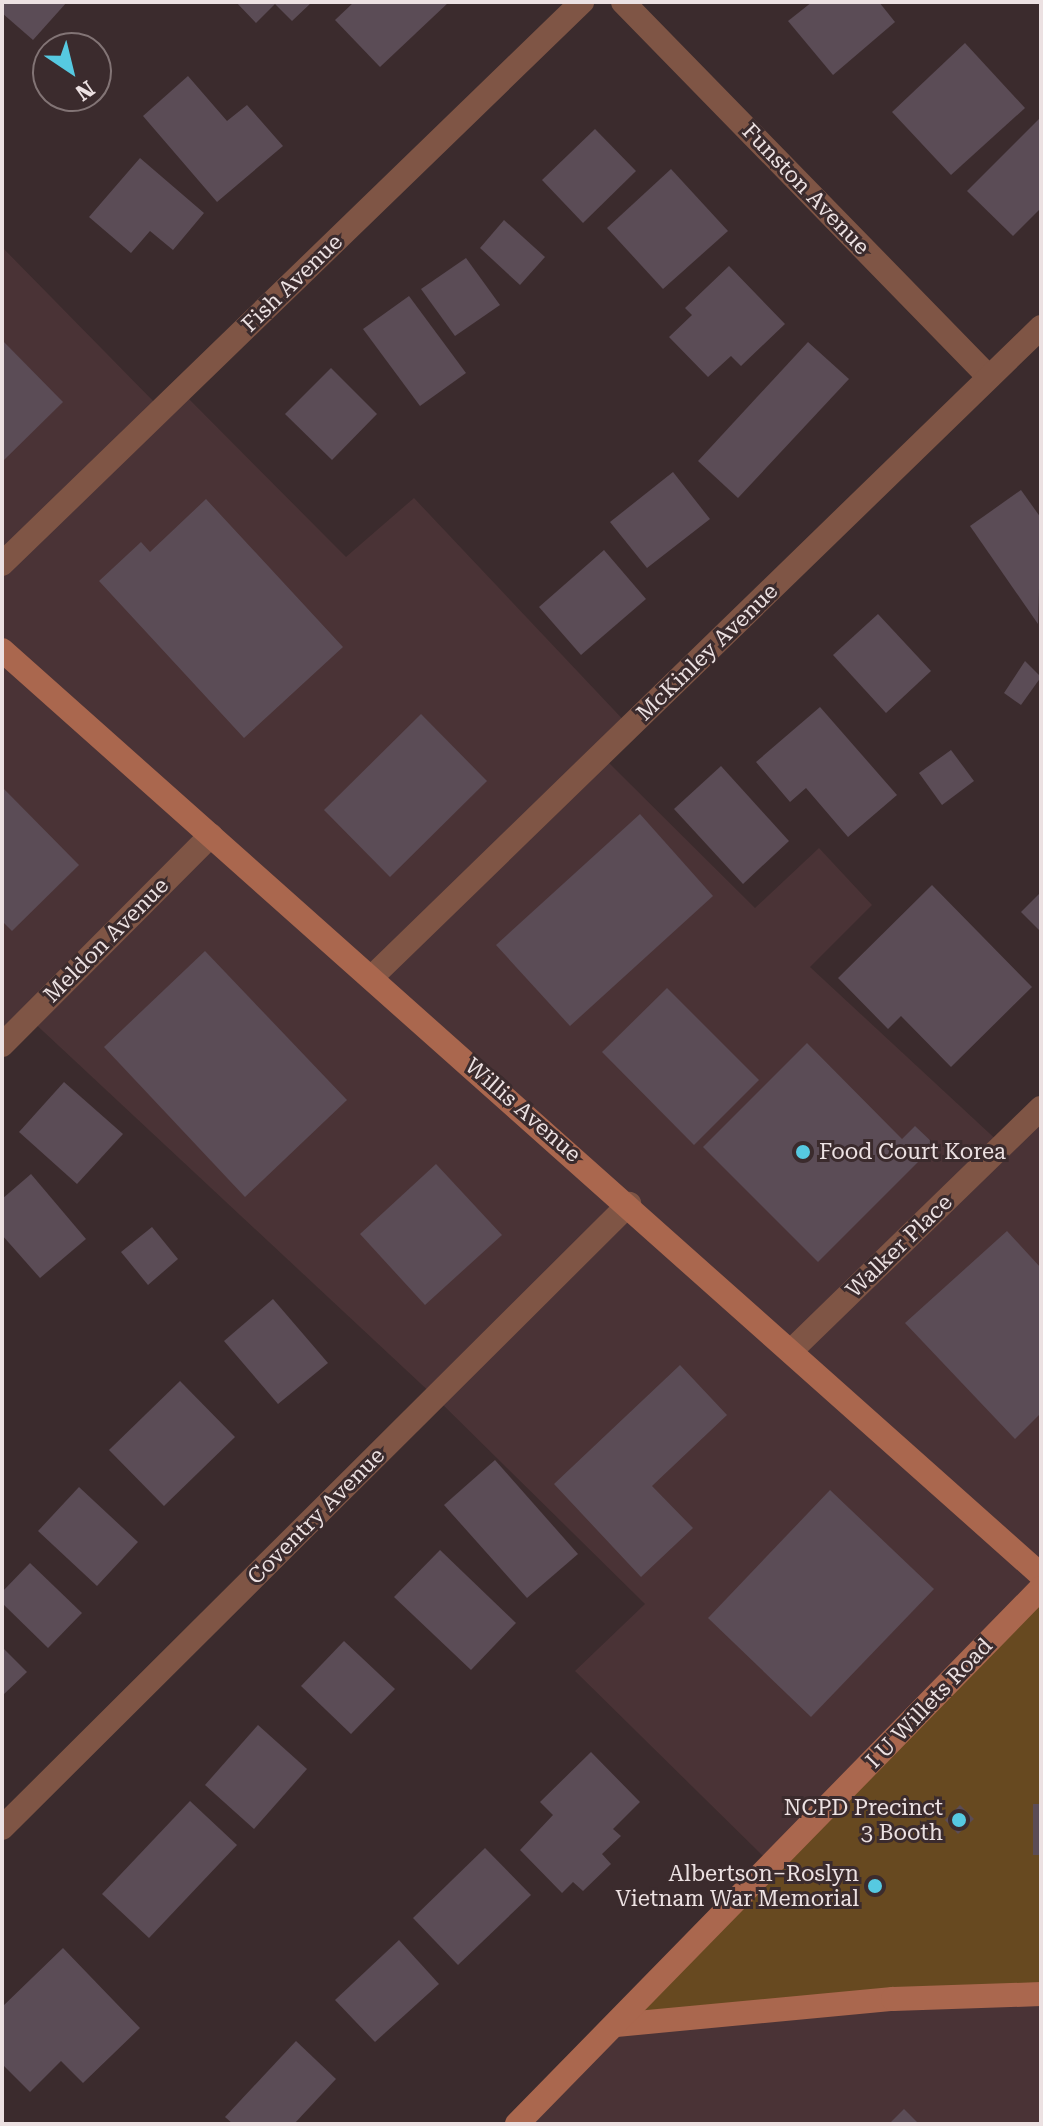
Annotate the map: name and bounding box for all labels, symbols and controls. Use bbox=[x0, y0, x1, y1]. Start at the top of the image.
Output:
north arrow bbox=[32, 32, 112, 112]
text: N bbox=[71, 75, 99, 106]
street label: Funston Avenue bbox=[737, 118, 875, 260]
street label: Fish Avenue bbox=[236, 229, 348, 337]
street label: McKinley Avenue bbox=[631, 578, 783, 726]
street label: Meldon Avenue bbox=[38, 872, 174, 1008]
street label: Willis Avenue bbox=[460, 1053, 586, 1167]
place label: Food Court Korea bbox=[819, 1139, 1006, 1165]
marker: Food Court Korea bbox=[794, 1143, 812, 1161]
street label: Walker Place bbox=[841, 1189, 957, 1303]
street label: Coventry Avenue bbox=[242, 1442, 390, 1590]
street label: I U Willets Road bbox=[860, 1633, 998, 1773]
place label: NCPD Precinct 3 Booth bbox=[784, 1794, 943, 1846]
marker: NCPD Precinct 3 Booth bbox=[950, 1811, 968, 1829]
place label: Albertson–Roslyn Vietnam War Memorial bbox=[615, 1860, 859, 1912]
marker: Albertson–Roslyn Vietnam War Memorial bbox=[866, 1877, 884, 1895]

